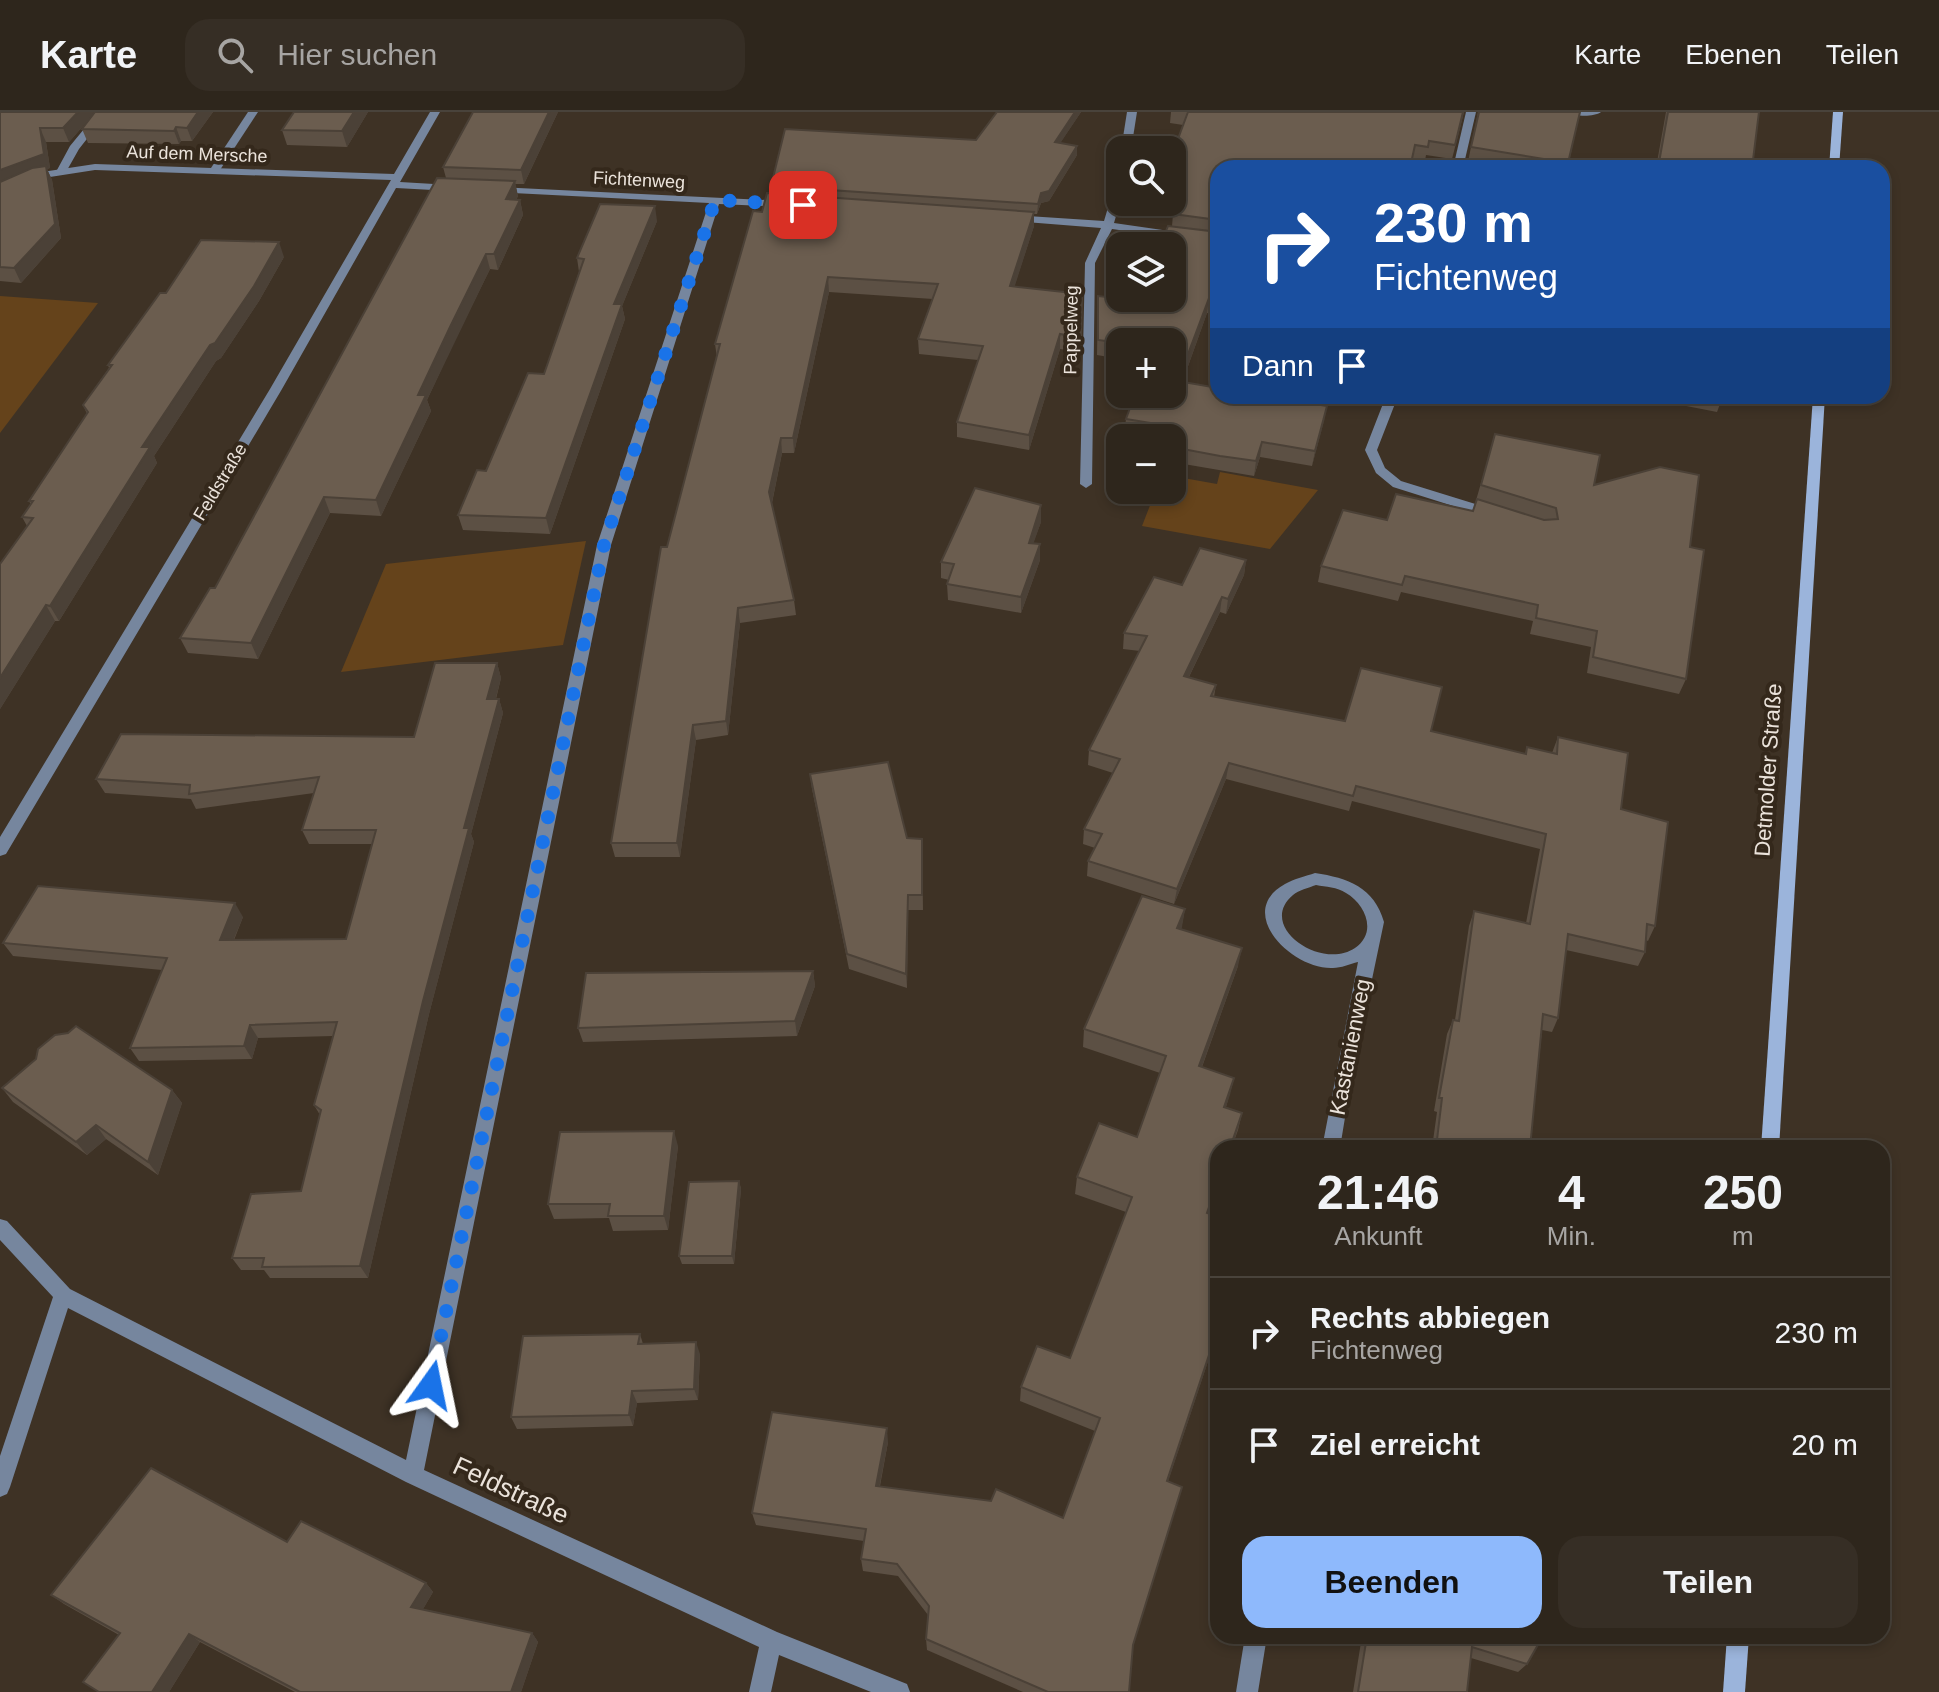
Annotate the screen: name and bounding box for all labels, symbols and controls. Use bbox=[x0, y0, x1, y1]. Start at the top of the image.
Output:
search box bbox=[185, 19, 745, 91]
icon: search bbox=[213, 33, 257, 77]
text: Karte bbox=[40, 34, 137, 76]
text: Hier suchen bbox=[277, 38, 437, 71]
text: Karte bbox=[1574, 39, 1641, 70]
text: Ebenen bbox=[1685, 39, 1782, 70]
text: Teilen bbox=[1826, 39, 1899, 70]
map controls bbox=[1106, 136, 1186, 504]
button: search bbox=[1106, 136, 1186, 216]
street label: Auf dem Mersche bbox=[126, 142, 268, 166]
street label: Fichtenweg bbox=[593, 168, 685, 192]
pin bbox=[769, 171, 837, 239]
icon: arrive bbox=[781, 183, 825, 227]
text: 230 m bbox=[1374, 191, 1533, 254]
icon: right bbox=[1242, 192, 1346, 296]
button: layers bbox=[1106, 232, 1186, 312]
text: Fichtenweg bbox=[1374, 257, 1558, 298]
street label: Pappelweg bbox=[1060, 285, 1082, 375]
button: + bbox=[1106, 328, 1186, 408]
icon: arrive bbox=[1330, 344, 1374, 388]
text: Dann bbox=[1242, 349, 1314, 382]
button: − bbox=[1106, 424, 1186, 504]
street label: Feldstraße bbox=[189, 440, 251, 524]
street label: Detmolder Straße bbox=[1749, 683, 1787, 857]
street label: Kastanienweg bbox=[1325, 977, 1375, 1117]
text: 21:46 bbox=[1317, 1166, 1440, 1219]
text: 4 bbox=[1558, 1166, 1585, 1219]
text: 250 bbox=[1703, 1166, 1783, 1219]
text: Ankunft bbox=[1334, 1221, 1422, 1251]
text: Min. bbox=[1547, 1221, 1596, 1251]
text: m bbox=[1732, 1221, 1754, 1251]
text: Rechts abbiegen bbox=[1310, 1301, 1550, 1334]
icon: right bbox=[1242, 1311, 1286, 1355]
text: 230 m bbox=[1775, 1316, 1858, 1349]
text: Fichtenweg bbox=[1310, 1335, 1443, 1365]
position arrow bbox=[389, 1343, 473, 1427]
icon: arrive bbox=[1242, 1423, 1286, 1467]
text: Ziel erreicht bbox=[1310, 1428, 1480, 1461]
text: 20 m bbox=[1791, 1428, 1858, 1461]
street label: Feldstraße bbox=[448, 1450, 574, 1530]
button: Beenden bbox=[1242, 1536, 1542, 1628]
button: Teilen bbox=[1558, 1536, 1858, 1628]

